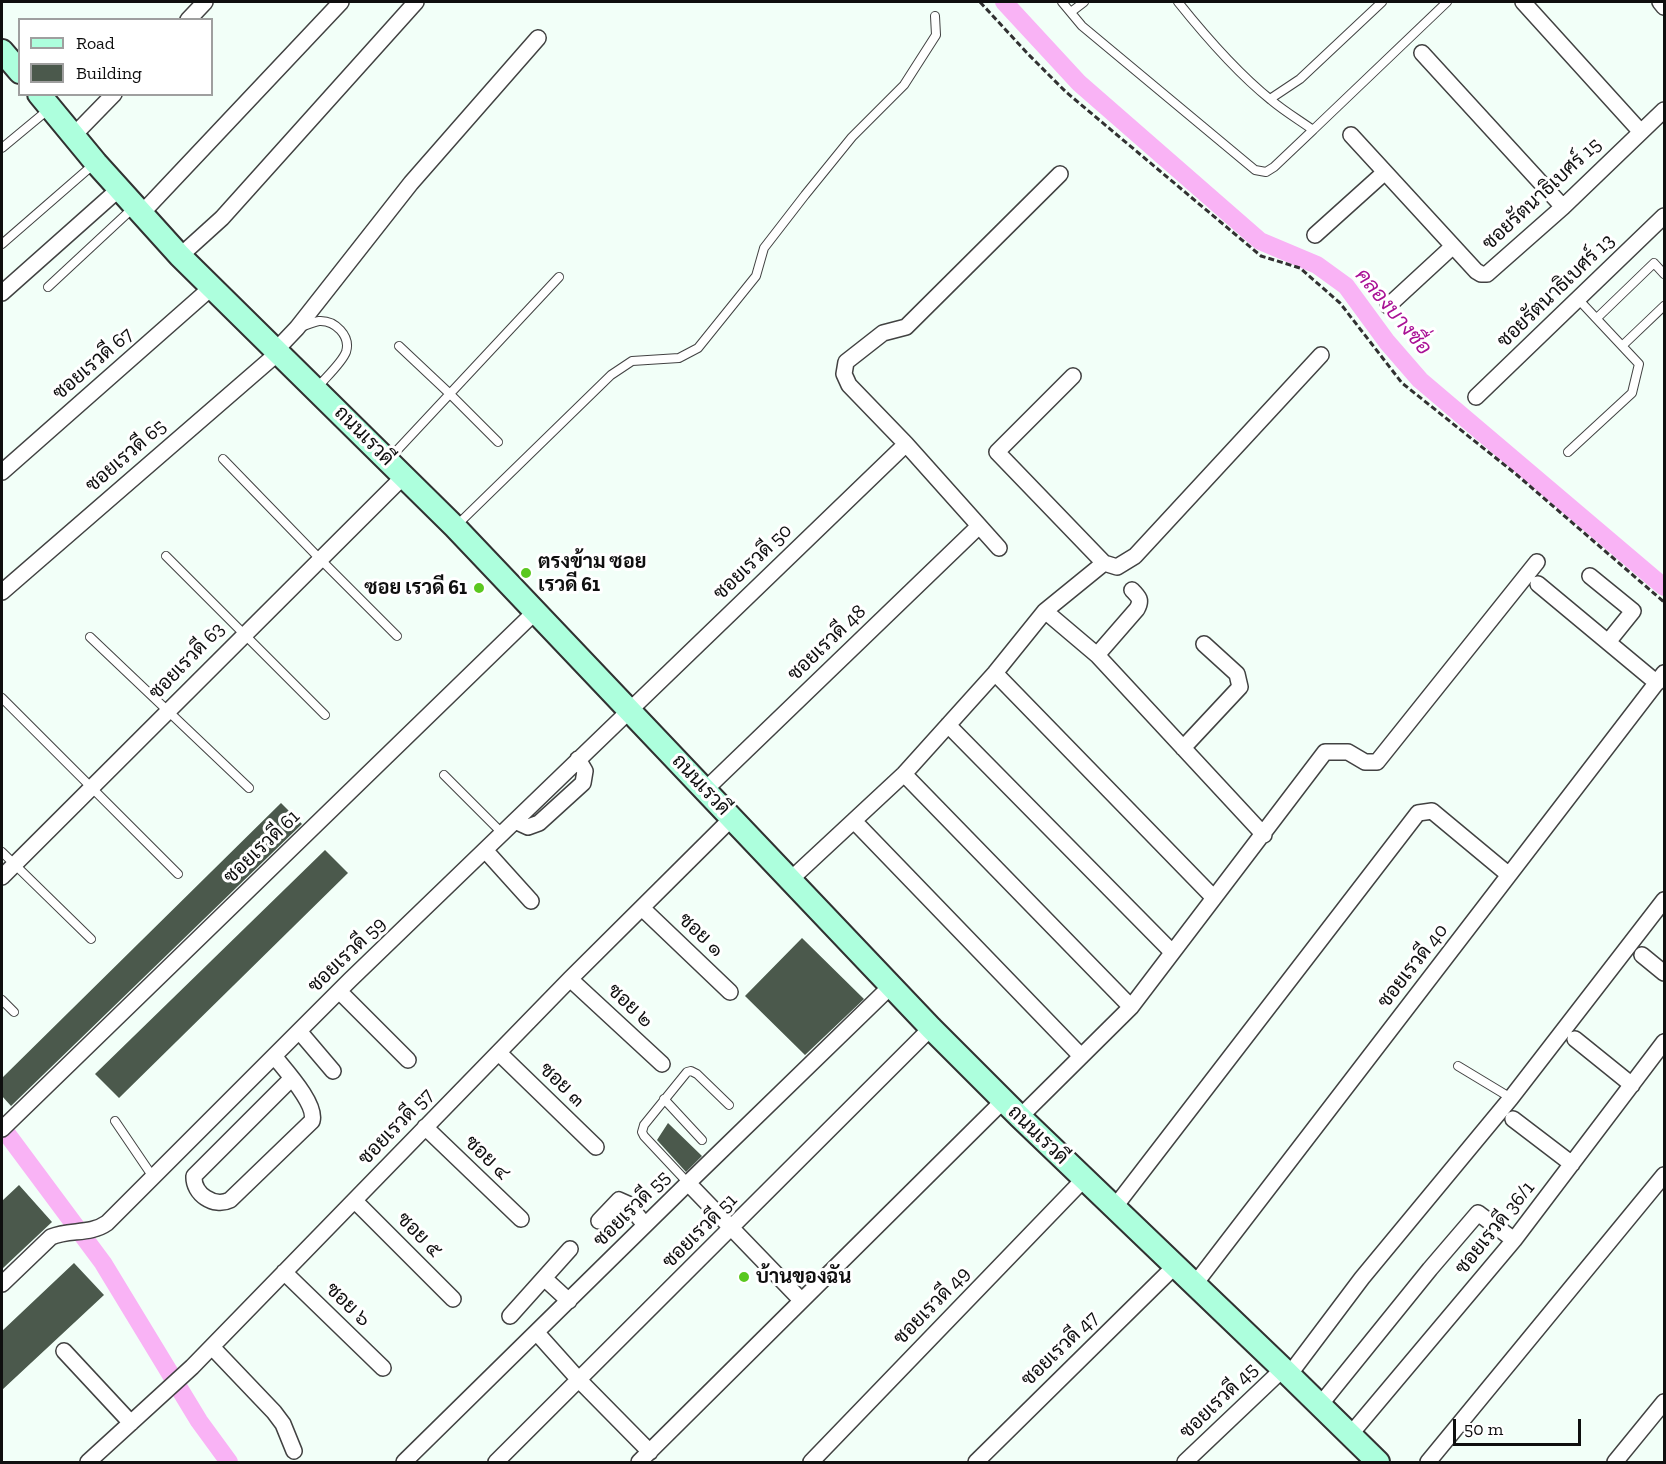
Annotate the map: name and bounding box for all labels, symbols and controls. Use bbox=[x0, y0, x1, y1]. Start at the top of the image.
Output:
legend bbox=[18, 18, 213, 96]
text: Road bbox=[76, 32, 115, 54]
text: Building bbox=[76, 62, 142, 84]
street label: ซอยรัตนาธิเบศร์ 15 bbox=[1478, 133, 1606, 255]
street label: ซอยรัตนาธิเบศร์ 13 bbox=[1492, 229, 1620, 353]
water label: คลองบางซื่อ bbox=[1350, 264, 1436, 360]
street label: ซอยเรวดี 67 bbox=[48, 323, 138, 405]
street label: ถนนเรวดี bbox=[329, 401, 399, 471]
street label: ซอยเรวดี 65 bbox=[81, 415, 171, 497]
street label: ซอยเรวดี 50 bbox=[709, 519, 797, 605]
place label: ตรงข้าม ซอย เรวดี 61 bbox=[538, 550, 646, 597]
marker: ตรงข้าม ซอย เรวดี 61 bbox=[519, 566, 533, 580]
place label: ซอย เรวดี 61 bbox=[364, 576, 467, 600]
marker: ซอย เรวดี 61 bbox=[472, 581, 486, 595]
street label: ซอยเรวดี 48 bbox=[783, 600, 871, 686]
street label: ซอยเรวดี 63 bbox=[144, 617, 230, 705]
street label: ถนนเรวดี bbox=[667, 749, 735, 821]
street label: ซอยเรวดี 61 bbox=[219, 805, 305, 889]
street label: ซอย ๑ bbox=[673, 908, 729, 962]
street label: ซอยเรวดี 59 bbox=[303, 912, 391, 998]
street label: ซอยเรวดี 40 bbox=[1373, 919, 1453, 1013]
street label: ซอย ๒ bbox=[602, 979, 658, 1033]
street label: ซอย ๓ bbox=[534, 1058, 590, 1112]
street label: ซอยเรวดี 57 bbox=[353, 1084, 439, 1170]
street label: ถนนเรวดี bbox=[1003, 1100, 1073, 1170]
street label: ซอย ๔ bbox=[459, 1131, 515, 1185]
street label: ซอยเรวดี 55 bbox=[589, 1166, 675, 1252]
street label: ซอยเรวดี 36/1 bbox=[1450, 1177, 1540, 1279]
street label: ซอยเรวดี 51 bbox=[658, 1189, 742, 1273]
street label: ซอย ๕ bbox=[392, 1208, 446, 1262]
street label: ซอยเรวดี 49 bbox=[889, 1262, 975, 1350]
place label: บ้านของฉัน bbox=[756, 1265, 851, 1289]
marker: บ้านของฉัน bbox=[737, 1270, 751, 1284]
street label: ซอย ๖ bbox=[320, 1278, 376, 1332]
street label: ซอยเรวดี 47 bbox=[1016, 1306, 1104, 1392]
street label: ซอยเรวดี 45 bbox=[1175, 1358, 1263, 1444]
scale bar bbox=[1456, 1407, 1584, 1445]
text: 50 m bbox=[1464, 1418, 1503, 1440]

